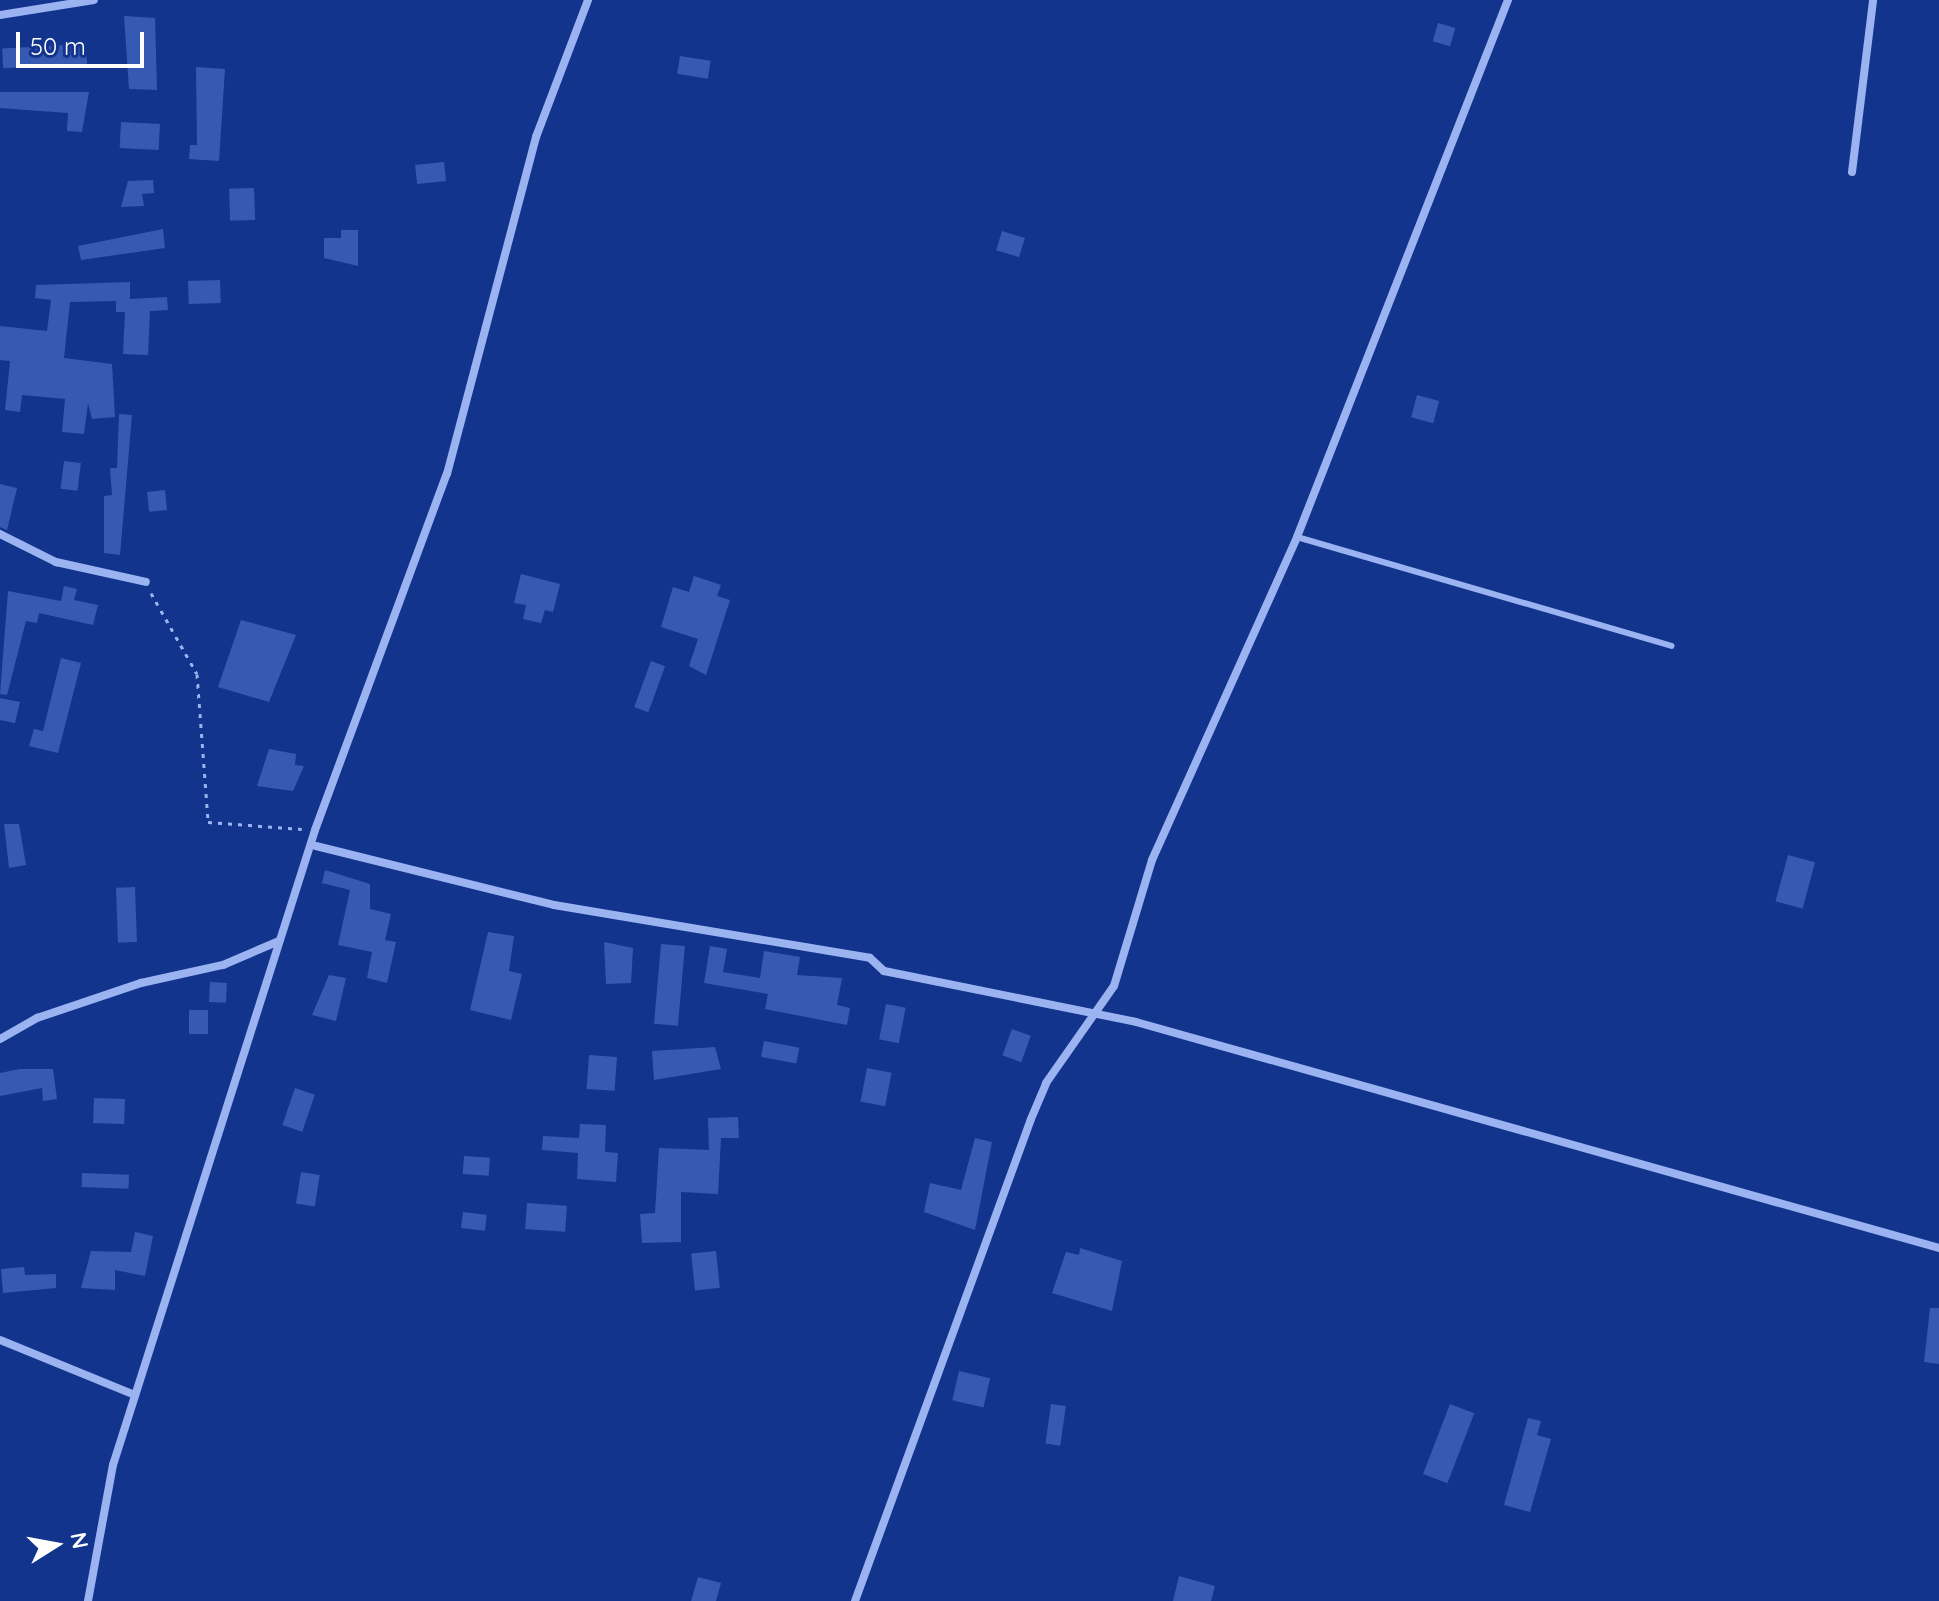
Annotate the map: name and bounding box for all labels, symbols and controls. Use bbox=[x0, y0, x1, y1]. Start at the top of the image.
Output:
scale bar bbox=[20, 16, 148, 66]
text: 50 m bbox=[30, 31, 86, 61]
north arrow bbox=[16, 1505, 96, 1585]
text: N bbox=[64, 1530, 95, 1551]

